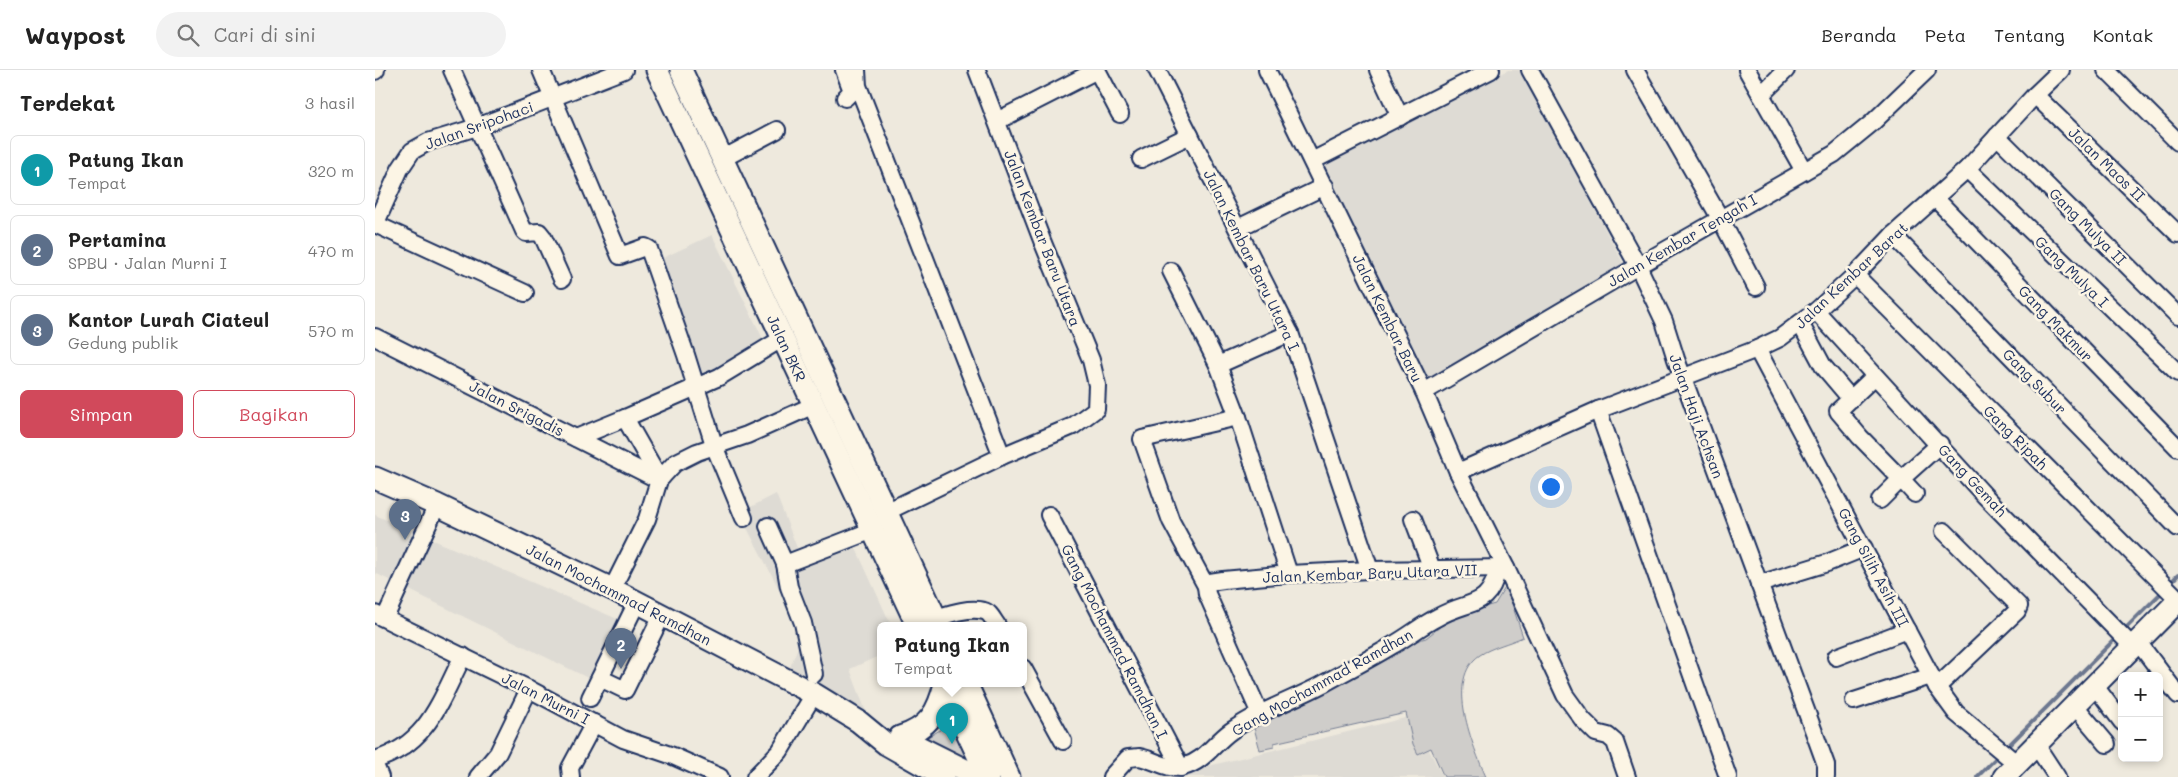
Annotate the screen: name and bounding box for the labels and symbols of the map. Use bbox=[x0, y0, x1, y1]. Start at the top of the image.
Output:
street label: Jalan Sripohaci bbox=[422, 96, 536, 154]
street label: Jalan Maos II bbox=[2064, 122, 2150, 206]
street label: Jalan Kembar Baru Utara bbox=[1000, 147, 1086, 329]
street label: Jalan Kembar Baru Utara I bbox=[1199, 166, 1305, 354]
street label: Gang Mulya II bbox=[2045, 183, 2131, 269]
street label: Jalan Kembar Tengah I bbox=[1604, 189, 1761, 291]
street label: Jalan Kembar Barat bbox=[1790, 217, 1912, 333]
street label: Gang Mulya I bbox=[2031, 231, 2113, 311]
street label: Jalan Kembar Baru bbox=[1348, 251, 1428, 385]
street label: Gang Makmur bbox=[2014, 280, 2098, 366]
street label: Jalan BKR bbox=[763, 311, 811, 385]
street label: Gang Subur bbox=[1999, 344, 2071, 418]
street label: Jalan Haji Achsan bbox=[1665, 351, 1729, 481]
street label: Jalan Srigadis bbox=[466, 376, 568, 440]
street label: Gang Ripah bbox=[1979, 400, 2053, 474]
street label: Gang Gemah bbox=[1934, 439, 2012, 521]
your location bbox=[1538, 474, 1564, 500]
pin: 3 bbox=[389, 499, 421, 540]
street label: Gang Silih Asih III bbox=[1834, 504, 1914, 630]
street label: Jalan Mochammad Ramdhan bbox=[523, 538, 715, 650]
street label: Gang Mochammad Ramdhan I bbox=[1057, 541, 1173, 742]
street label: Jalan Kembar Baru Utara VII bbox=[1262, 559, 1478, 587]
street label: Gang Mochammad Ramdhan bbox=[1228, 624, 1416, 740]
pin: 2 bbox=[605, 628, 637, 669]
street label: Jalan Murni I bbox=[499, 667, 594, 729]
pin: 1 bbox=[936, 703, 968, 744]

